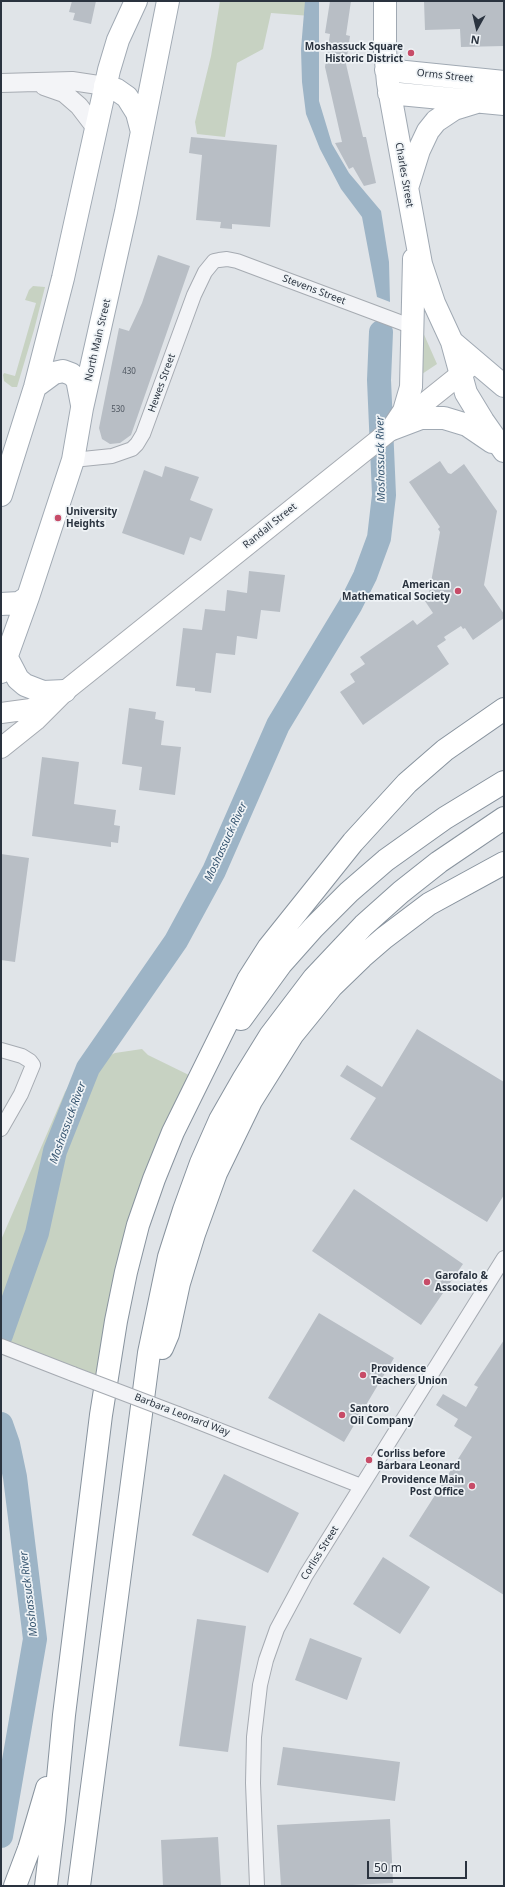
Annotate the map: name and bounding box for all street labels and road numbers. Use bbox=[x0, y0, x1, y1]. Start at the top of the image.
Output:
street label: Orms Street bbox=[416, 67, 474, 85]
street label: Charles Street bbox=[392, 142, 416, 208]
street label: Stevens Street bbox=[281, 272, 347, 308]
street label: North Main Street bbox=[83, 298, 113, 382]
street label: Hewes Street bbox=[146, 352, 178, 414]
street label: Randall Street bbox=[241, 501, 299, 551]
street label: Barbara Leonard Way bbox=[133, 1391, 231, 1439]
street label: Corliss Street bbox=[299, 1524, 341, 1582]

